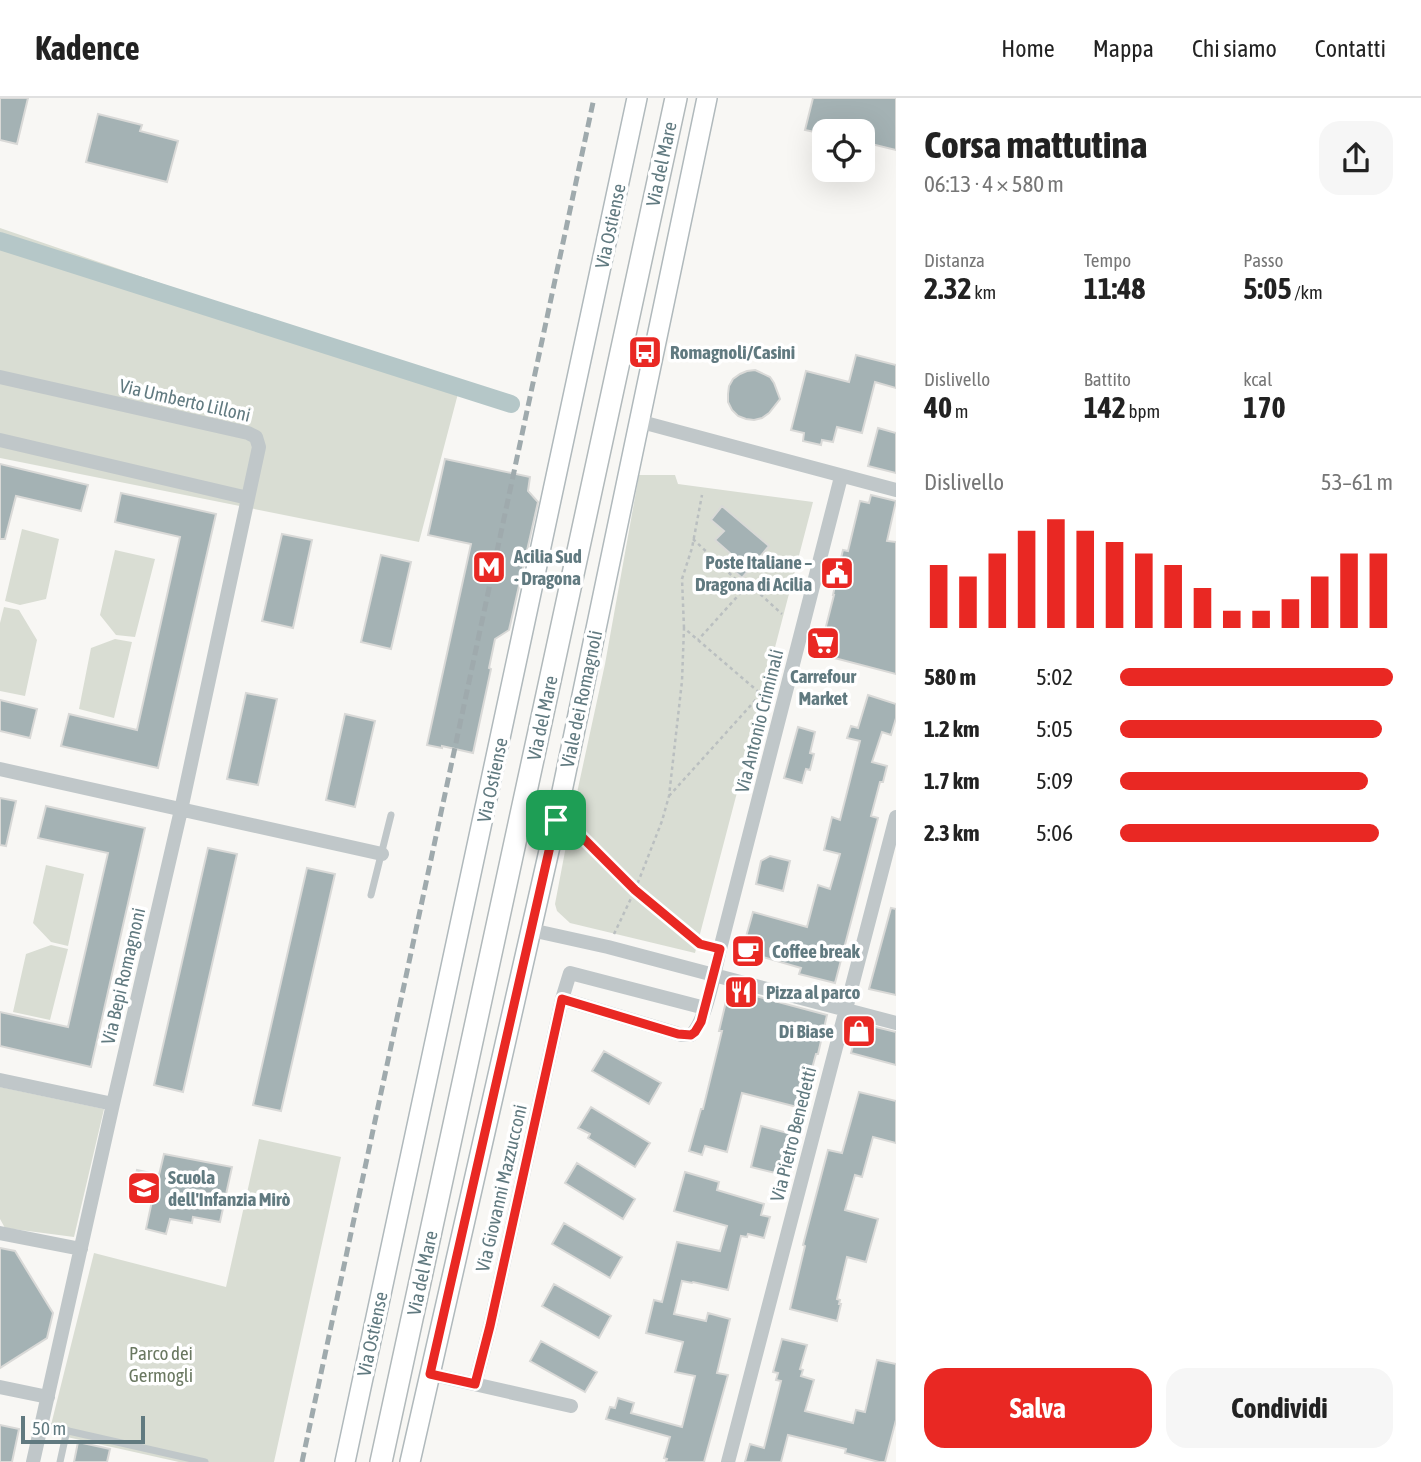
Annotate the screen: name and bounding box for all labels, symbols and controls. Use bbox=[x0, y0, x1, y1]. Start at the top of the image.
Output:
text: Kadence bbox=[35, 29, 140, 67]
text: Home bbox=[1001, 35, 1055, 62]
text: Mappa bbox=[1093, 35, 1154, 62]
text: Chi siamo bbox=[1192, 35, 1277, 62]
text: Contatti bbox=[1315, 35, 1386, 62]
map controls bbox=[812, 119, 875, 182]
button: locate bbox=[812, 119, 875, 182]
street label: Via del Mare bbox=[641, 120, 681, 208]
button: share bbox=[1319, 121, 1393, 195]
text: Corsa mattutina bbox=[924, 123, 1148, 166]
text: 06:13 · 4 × 580 m bbox=[924, 171, 1064, 197]
street label: Via Ostiense bbox=[590, 182, 630, 270]
text: Distanza bbox=[924, 249, 985, 271]
text: Tempo bbox=[1084, 249, 1131, 271]
text: Passo bbox=[1243, 249, 1283, 271]
text: 2.32 bbox=[924, 271, 972, 305]
text: 11:48 bbox=[1084, 271, 1145, 305]
text: 5:05 bbox=[1243, 271, 1292, 305]
text: km bbox=[972, 281, 996, 303]
text: /km bbox=[1292, 281, 1323, 303]
bus stop icon: Romagnoli/Casini bbox=[626, 333, 664, 371]
place label: Romagnoli/Casini bbox=[670, 341, 795, 363]
text: Dislivello bbox=[924, 368, 990, 390]
text: Battito bbox=[1084, 368, 1131, 390]
text: kcal bbox=[1243, 368, 1272, 390]
street label: Via Umberto Lilloni bbox=[117, 374, 253, 426]
text: 40 bbox=[924, 390, 952, 424]
text: 142 bbox=[1084, 390, 1126, 424]
text: 170 bbox=[1243, 390, 1286, 424]
text: m bbox=[952, 400, 969, 422]
text: bpm bbox=[1126, 400, 1160, 422]
text: Dislivello bbox=[924, 469, 1004, 495]
text: 53–61 m bbox=[1321, 469, 1393, 495]
place label: Acilia Sud - Dragona bbox=[513, 545, 582, 589]
metro station icon: Acilia Sud - Dragona bbox=[470, 548, 508, 586]
place label: Poste Italiane – Dragona di Acilia bbox=[695, 551, 812, 595]
public building icon: Poste Italiane – Dragona di Acilia bbox=[818, 554, 856, 592]
supermarket icon: Carrefour Market bbox=[804, 624, 842, 662]
street label: Viale dei Romagnoli bbox=[556, 628, 606, 770]
street label: Via Antonio Criminali bbox=[731, 647, 787, 795]
text: 580 m bbox=[924, 664, 976, 690]
text: 5:02 bbox=[1036, 664, 1073, 690]
place label: Carrefour Market bbox=[790, 665, 856, 709]
street label: Via del Mare bbox=[522, 674, 562, 762]
text: 1.2 km bbox=[924, 716, 980, 742]
text: 5:05 bbox=[1036, 716, 1073, 742]
street label: Via Ostiense bbox=[472, 736, 512, 824]
text: 1.7 km bbox=[924, 768, 980, 794]
text: 5:09 bbox=[1036, 768, 1073, 794]
pin bbox=[526, 790, 586, 850]
icon: arrive bbox=[537, 801, 575, 839]
text: 2.3 km bbox=[924, 820, 980, 846]
text: 5:06 bbox=[1036, 820, 1073, 846]
street label: Via Bepi Romagnoni bbox=[97, 906, 149, 1046]
cafe icon: Coffee break bbox=[729, 932, 767, 970]
place label: Coffee break bbox=[772, 940, 861, 962]
restaurant icon: Pizza al parco bbox=[722, 973, 760, 1011]
place label: Pizza al parco bbox=[766, 981, 861, 1003]
shop icon: Di Biase bbox=[840, 1012, 878, 1050]
place label: Di Biase bbox=[779, 1020, 834, 1042]
street label: Via Pietro Benedetti bbox=[766, 1064, 820, 1204]
street label: Via Giovanni Mazzucconi bbox=[471, 1102, 531, 1274]
place label: Scuola dell'Infanzia Mirò bbox=[168, 1166, 291, 1210]
school or university icon: Scuola dell'Infanzia Mirò bbox=[125, 1169, 163, 1207]
street label: Via del Mare bbox=[402, 1229, 442, 1317]
street label: Via Ostiense bbox=[352, 1290, 392, 1378]
park label: Parco dei Germogli bbox=[129, 1342, 193, 1386]
button: Salva bbox=[924, 1368, 1152, 1448]
button: Condividi bbox=[1166, 1368, 1393, 1448]
scale bar bbox=[21, 1413, 145, 1445]
text: 50 m bbox=[32, 1417, 66, 1439]

